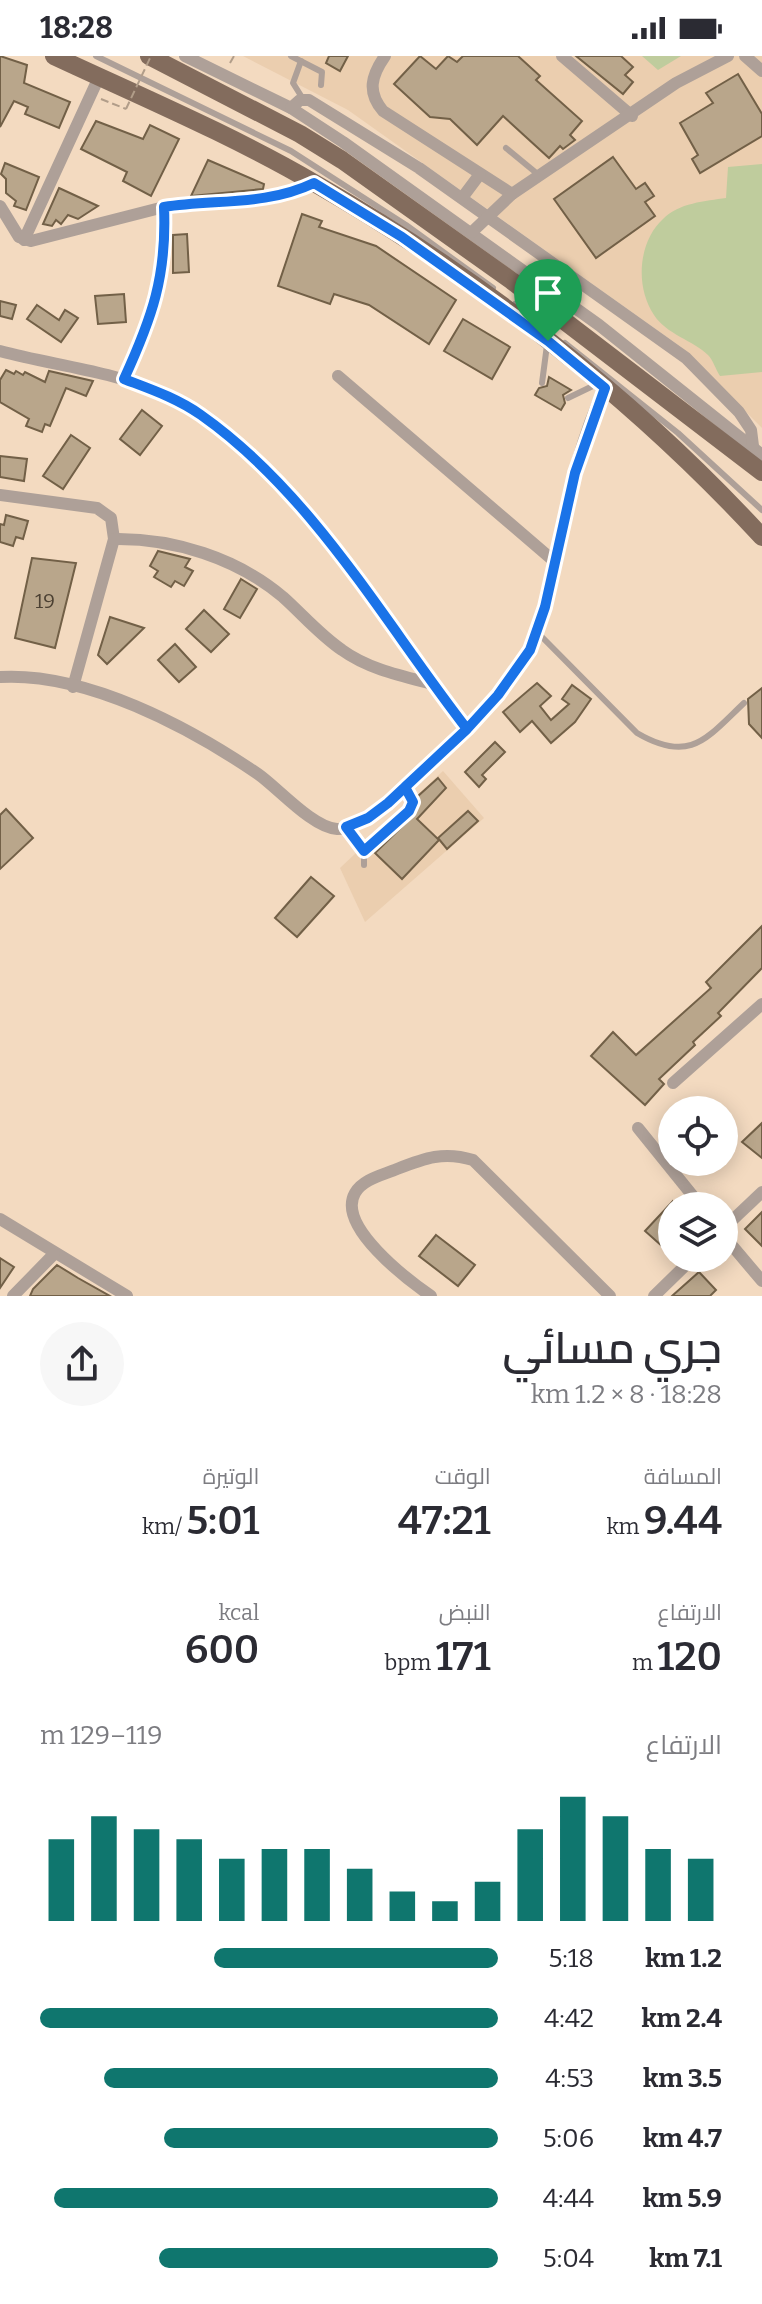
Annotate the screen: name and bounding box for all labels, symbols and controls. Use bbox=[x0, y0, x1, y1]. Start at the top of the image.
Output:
text: 18:28 bbox=[40, 10, 113, 46]
pin bbox=[514, 259, 582, 341]
icon: arrive bbox=[526, 271, 570, 315]
house number: 19 bbox=[35, 589, 55, 613]
map controls bbox=[658, 1096, 738, 1272]
button: locate bbox=[658, 1096, 738, 1176]
button: layers bbox=[658, 1192, 738, 1272]
button: share bbox=[40, 1322, 124, 1406]
text: جري مسائي bbox=[502, 1322, 722, 1375]
text: 18:28 · 8 × 1.2 km bbox=[531, 1379, 722, 1410]
text: الوتيرة bbox=[203, 1463, 259, 1490]
text: الوقت bbox=[435, 1463, 491, 1490]
text: المسافة bbox=[644, 1463, 722, 1490]
text: 5:01 bbox=[186, 1497, 259, 1545]
text: 47:21 bbox=[398, 1497, 491, 1545]
text: 9.44 bbox=[644, 1497, 722, 1545]
text: /km bbox=[142, 1513, 186, 1540]
text: km bbox=[607, 1513, 644, 1540]
text: kcal bbox=[218, 1599, 259, 1626]
text: النبض bbox=[439, 1599, 491, 1626]
text: الارتفاع bbox=[658, 1599, 722, 1626]
text: 600 bbox=[185, 1626, 259, 1674]
text: 171 bbox=[436, 1633, 491, 1681]
text: 120 bbox=[657, 1633, 722, 1681]
text: bpm bbox=[384, 1649, 436, 1676]
text: m bbox=[632, 1649, 657, 1676]
text: 119–129 m bbox=[40, 1720, 162, 1751]
text: الارتفاع bbox=[646, 1730, 722, 1761]
text: 5:18 bbox=[548, 1943, 594, 1974]
text: 1.2 km bbox=[645, 1943, 722, 1974]
text: 4:42 bbox=[544, 2003, 594, 2034]
text: 2.4 km bbox=[641, 2003, 722, 2034]
text: 4:53 bbox=[545, 2063, 594, 2094]
text: 3.5 km bbox=[643, 2063, 722, 2094]
text: 5:06 bbox=[543, 2123, 594, 2154]
text: 4.7 km bbox=[643, 2123, 722, 2154]
text: 4:44 bbox=[543, 2183, 594, 2214]
text: 5.9 km bbox=[643, 2183, 722, 2214]
text: 5:04 bbox=[543, 2243, 594, 2274]
text: 7.1 km bbox=[649, 2243, 722, 2274]

